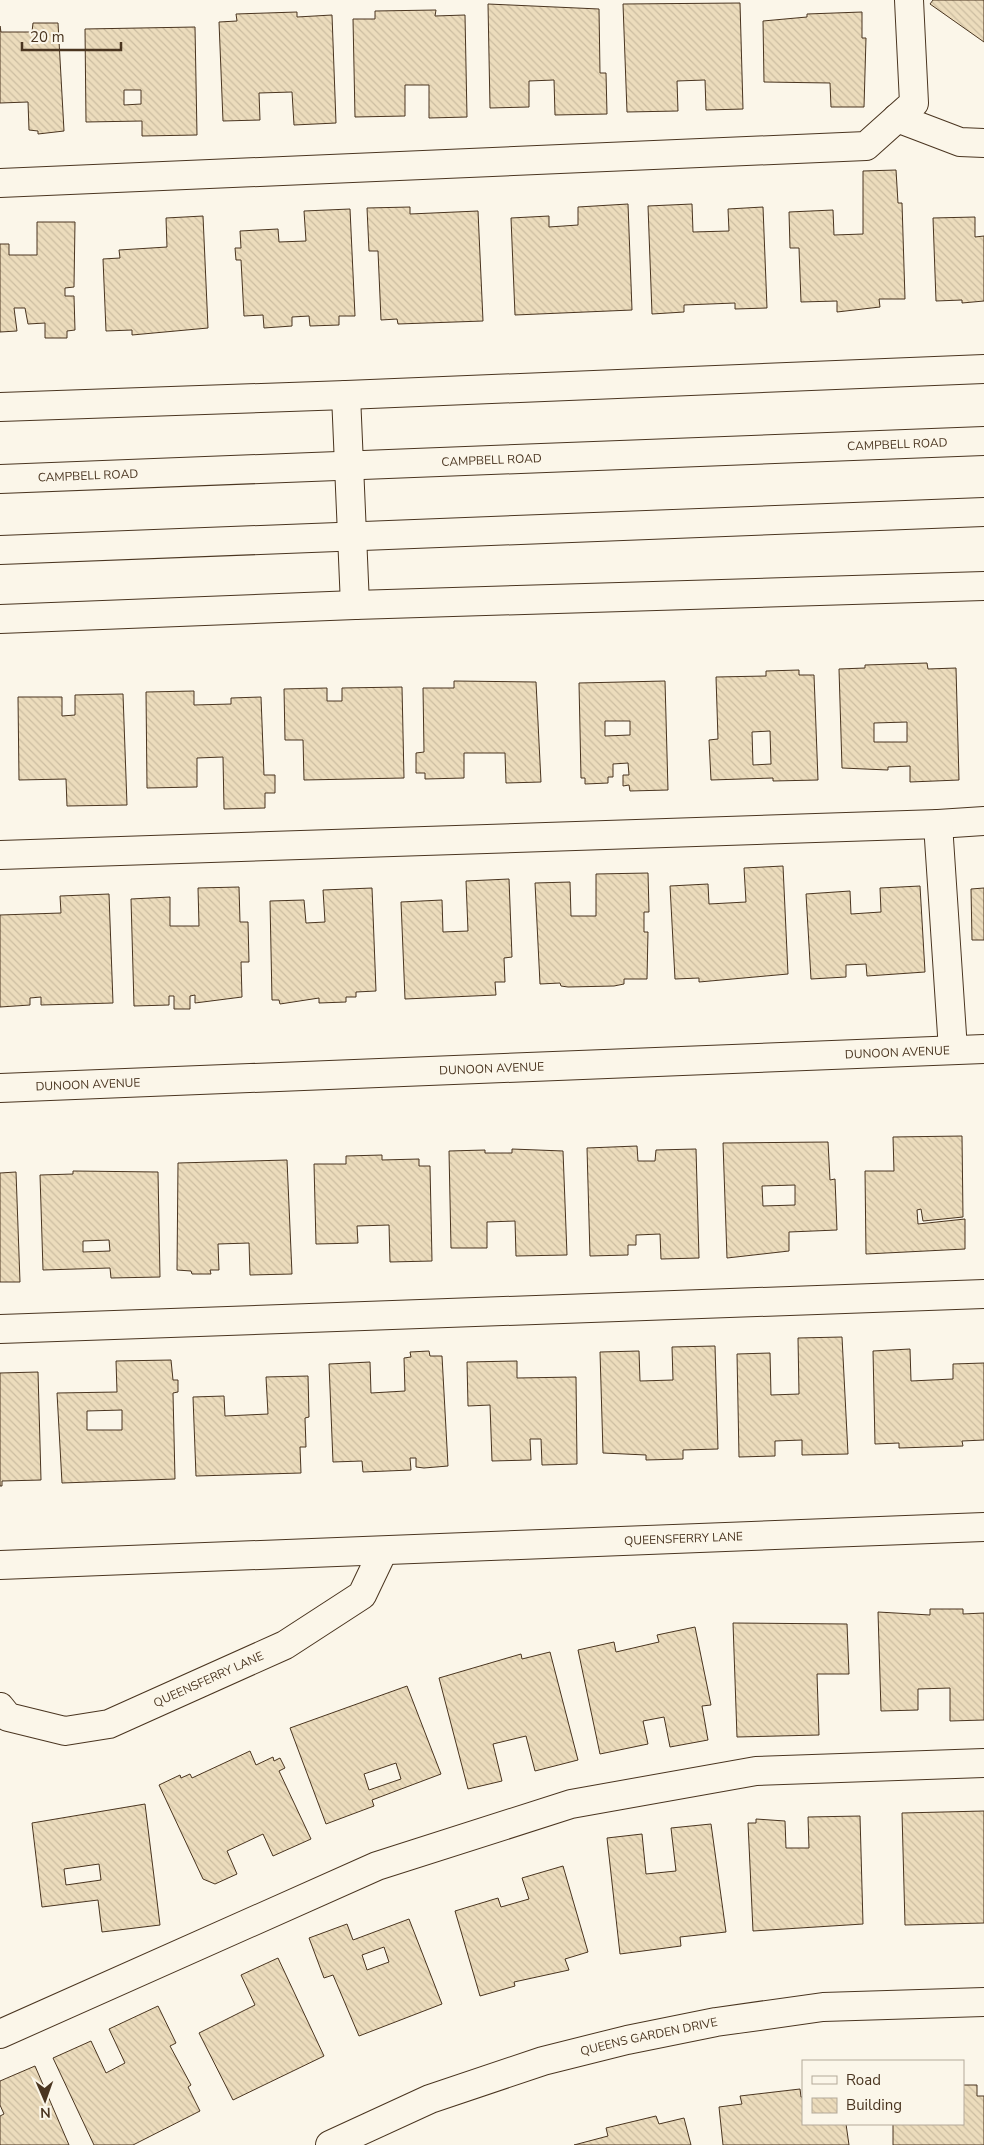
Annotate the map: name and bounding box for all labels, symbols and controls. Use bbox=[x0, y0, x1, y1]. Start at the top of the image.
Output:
scale bar bbox=[22, 20, 121, 52]
text: 20 m bbox=[30, 27, 65, 47]
street label: CAMPBELL ROAD bbox=[847, 434, 948, 454]
street label: CAMPBELL ROAD bbox=[441, 450, 542, 470]
street label: CAMPBELL ROAD bbox=[37, 466, 139, 486]
street label: DUNOON AVENUE bbox=[845, 1042, 950, 1063]
street label: DUNOON AVENUE bbox=[439, 1058, 544, 1079]
street label: DUNOON AVENUE bbox=[35, 1074, 141, 1095]
street label: QUEENSFERRY LANE bbox=[624, 1528, 743, 1549]
street label: QUEENSFERRY LANE bbox=[151, 1648, 266, 1711]
street label: QUEENS GARDEN DRIVE bbox=[579, 2014, 719, 2059]
legend bbox=[802, 2060, 964, 2125]
text: Road bbox=[846, 2070, 881, 2090]
north arrow bbox=[20, 2075, 70, 2125]
text: Building bbox=[846, 2095, 902, 2115]
text: N bbox=[40, 2103, 51, 2122]

